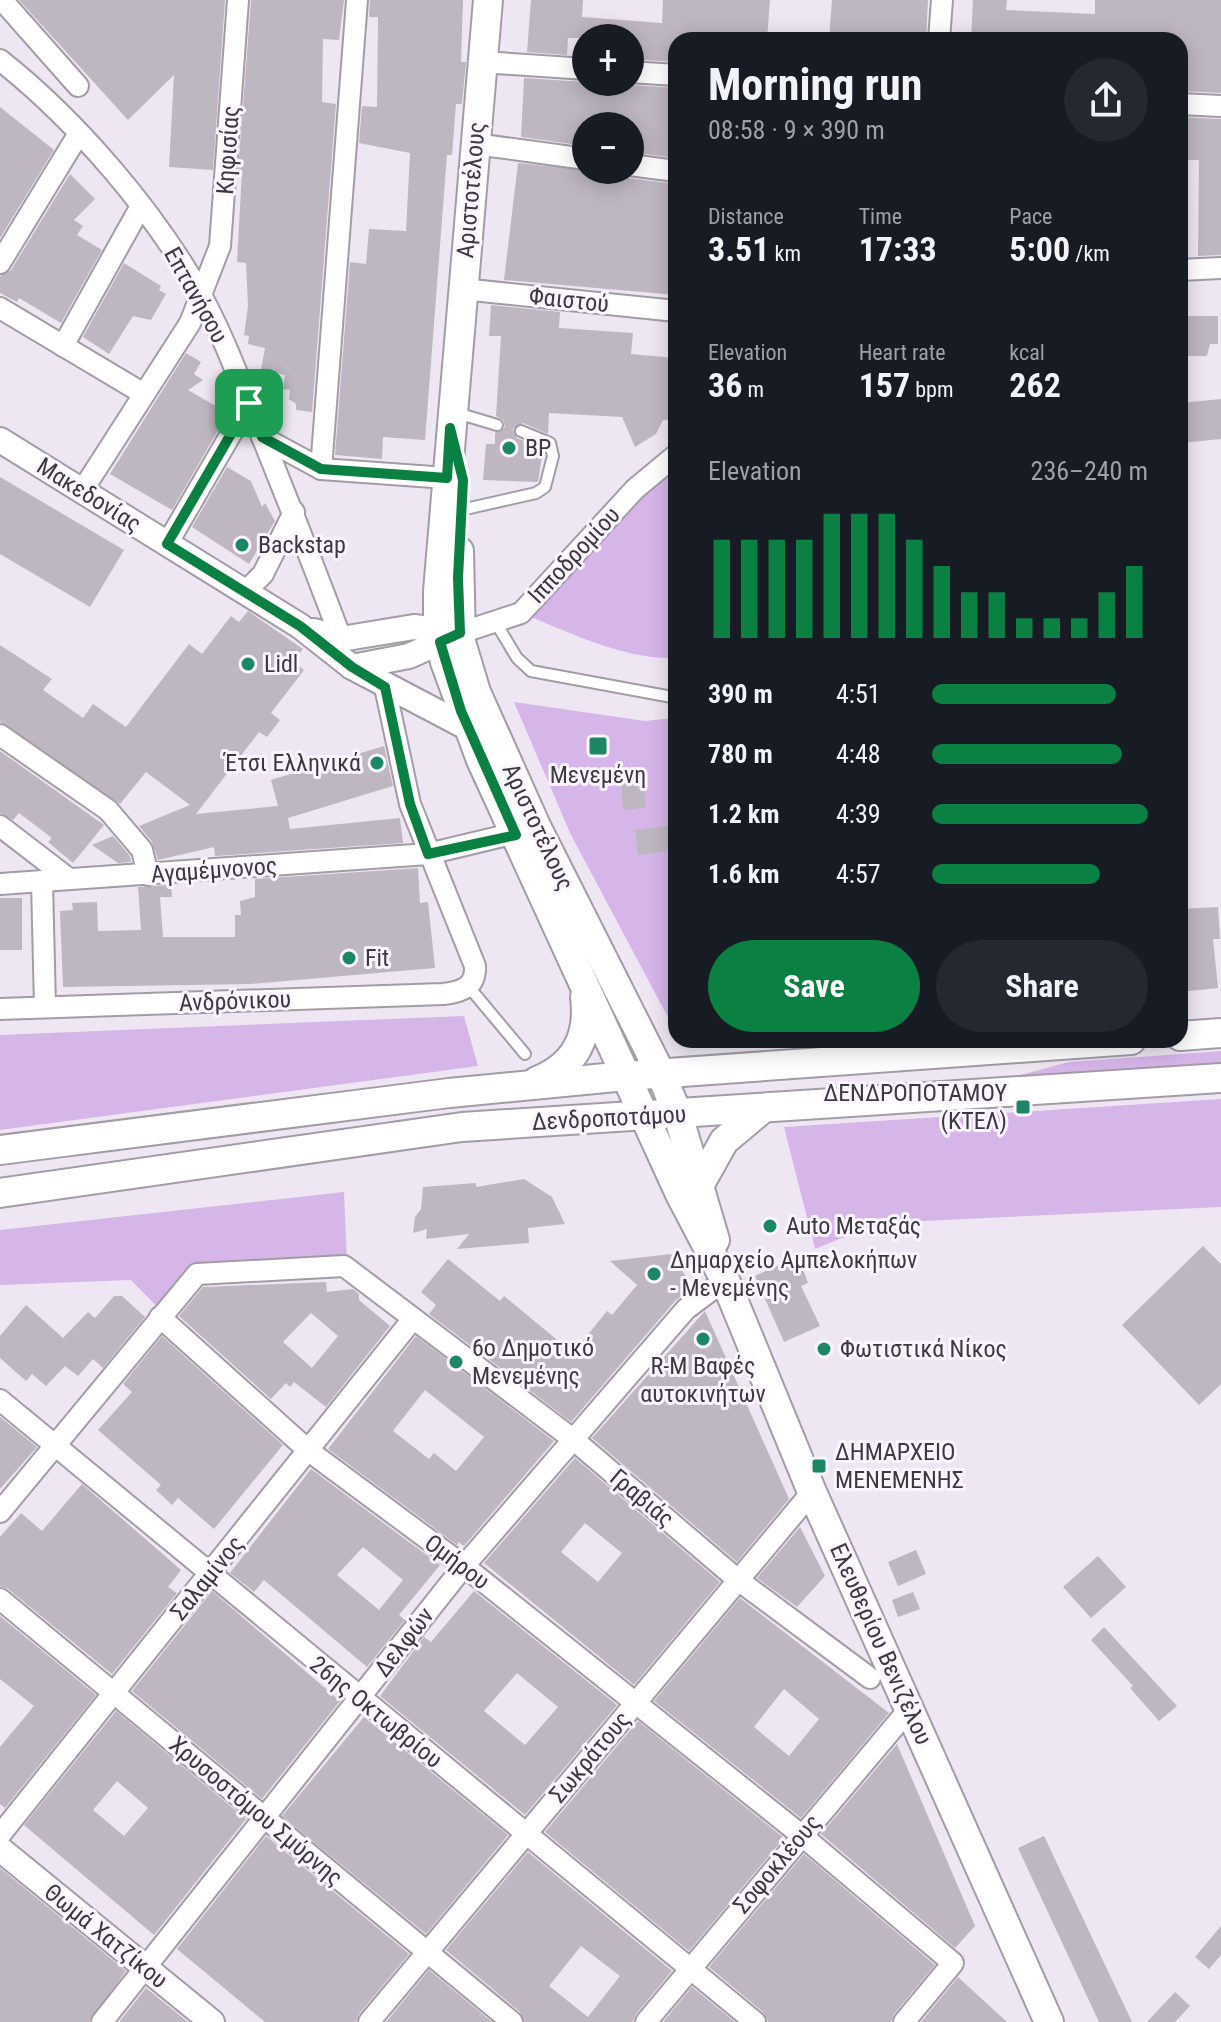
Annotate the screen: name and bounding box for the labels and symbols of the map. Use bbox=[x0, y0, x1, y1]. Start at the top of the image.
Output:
street label: Κηφισίας bbox=[211, 105, 245, 195]
street label: Αριστοτέλους bbox=[451, 121, 491, 259]
street label: Επτανήσου bbox=[158, 242, 234, 348]
street label: Φαιστού bbox=[528, 282, 610, 318]
pin bbox=[215, 369, 283, 437]
place label: BP bbox=[525, 434, 551, 462]
marker: BP bbox=[500, 439, 518, 457]
street label: Μακεδονίας bbox=[32, 452, 146, 538]
street label: Ιπποδρομίου bbox=[522, 501, 626, 609]
place label: Backstap bbox=[258, 531, 346, 559]
marker: Backstap bbox=[233, 536, 251, 554]
place label: Lidl bbox=[264, 650, 298, 678]
marker: Lidl bbox=[239, 655, 257, 673]
marker: Μενεμένη bbox=[587, 735, 609, 757]
place label: Έτσι Ελληνικά bbox=[223, 749, 361, 777]
marker: Έτσι Ελληνικά bbox=[368, 754, 386, 772]
street label: Αριστοτέλους bbox=[496, 759, 580, 895]
place label: Μενεμένη bbox=[550, 761, 646, 789]
street label: Αγαμέμνονος bbox=[150, 852, 278, 888]
place label: Fit bbox=[365, 944, 389, 972]
marker: Fit bbox=[340, 949, 358, 967]
street label: Ανδρόνικου bbox=[179, 985, 291, 1017]
place label: ΔΕΝΔΡΟΠΟΤΑΜΟΥ (ΚΤΕΛ) bbox=[823, 1079, 1007, 1135]
marker: ΔΕΝΔΡΟΠΟΤΑΜΟΥ (ΚΤΕΛ) bbox=[1014, 1098, 1032, 1116]
street label: Δενδροποτάμου bbox=[531, 1100, 687, 1136]
place label: Auto Μεταξάς bbox=[786, 1212, 921, 1240]
marker: Auto Μεταξάς bbox=[761, 1217, 779, 1235]
place label: Δημαρχείο Αμπελοκήπων - Μενεμένης bbox=[670, 1246, 917, 1302]
marker: Δημαρχείο Αμπελοκήπων - Μενεμένης bbox=[645, 1265, 663, 1283]
marker: R-M Βαφές αυτοκινήτων bbox=[694, 1330, 712, 1348]
place label: 6ο Δημοτικό Μενεμένης bbox=[472, 1334, 594, 1390]
place label: Φωτιστικά Νίκος bbox=[840, 1335, 1007, 1363]
marker: Φωτιστικά Νίκος bbox=[815, 1340, 833, 1358]
place label: R-M Βαφές αυτοκινήτων bbox=[640, 1352, 766, 1408]
marker: 6ο Δημοτικό Μενεμένης bbox=[447, 1353, 465, 1371]
place label: ΔΗΜΑΡΧΕΙΟ ΜΕΝΕΜΕΝΗΣ bbox=[835, 1438, 964, 1494]
marker: ΔΗΜΑΡΧΕΙΟ ΜΕΝΕΜΕΝΗΣ bbox=[810, 1457, 828, 1475]
street label: Γραβιάς bbox=[604, 1463, 680, 1533]
street label: Ομήρου bbox=[419, 1529, 495, 1595]
street label: Σαλαμίνος bbox=[165, 1530, 249, 1626]
street label: Ελευθερίου Βενιζέλου bbox=[824, 1539, 938, 1749]
street label: Δελφών bbox=[368, 1602, 440, 1682]
street label: 26ης Οκτωβρίου bbox=[304, 1650, 448, 1774]
street label: Σωκράτους bbox=[544, 1706, 636, 1808]
street label: Χρυσοστόμου Σμύρνης bbox=[164, 1730, 348, 1892]
street label: Σοφοκλέους bbox=[727, 1809, 827, 1919]
street label: Θωμά Χατζίκου bbox=[39, 1878, 173, 1994]

